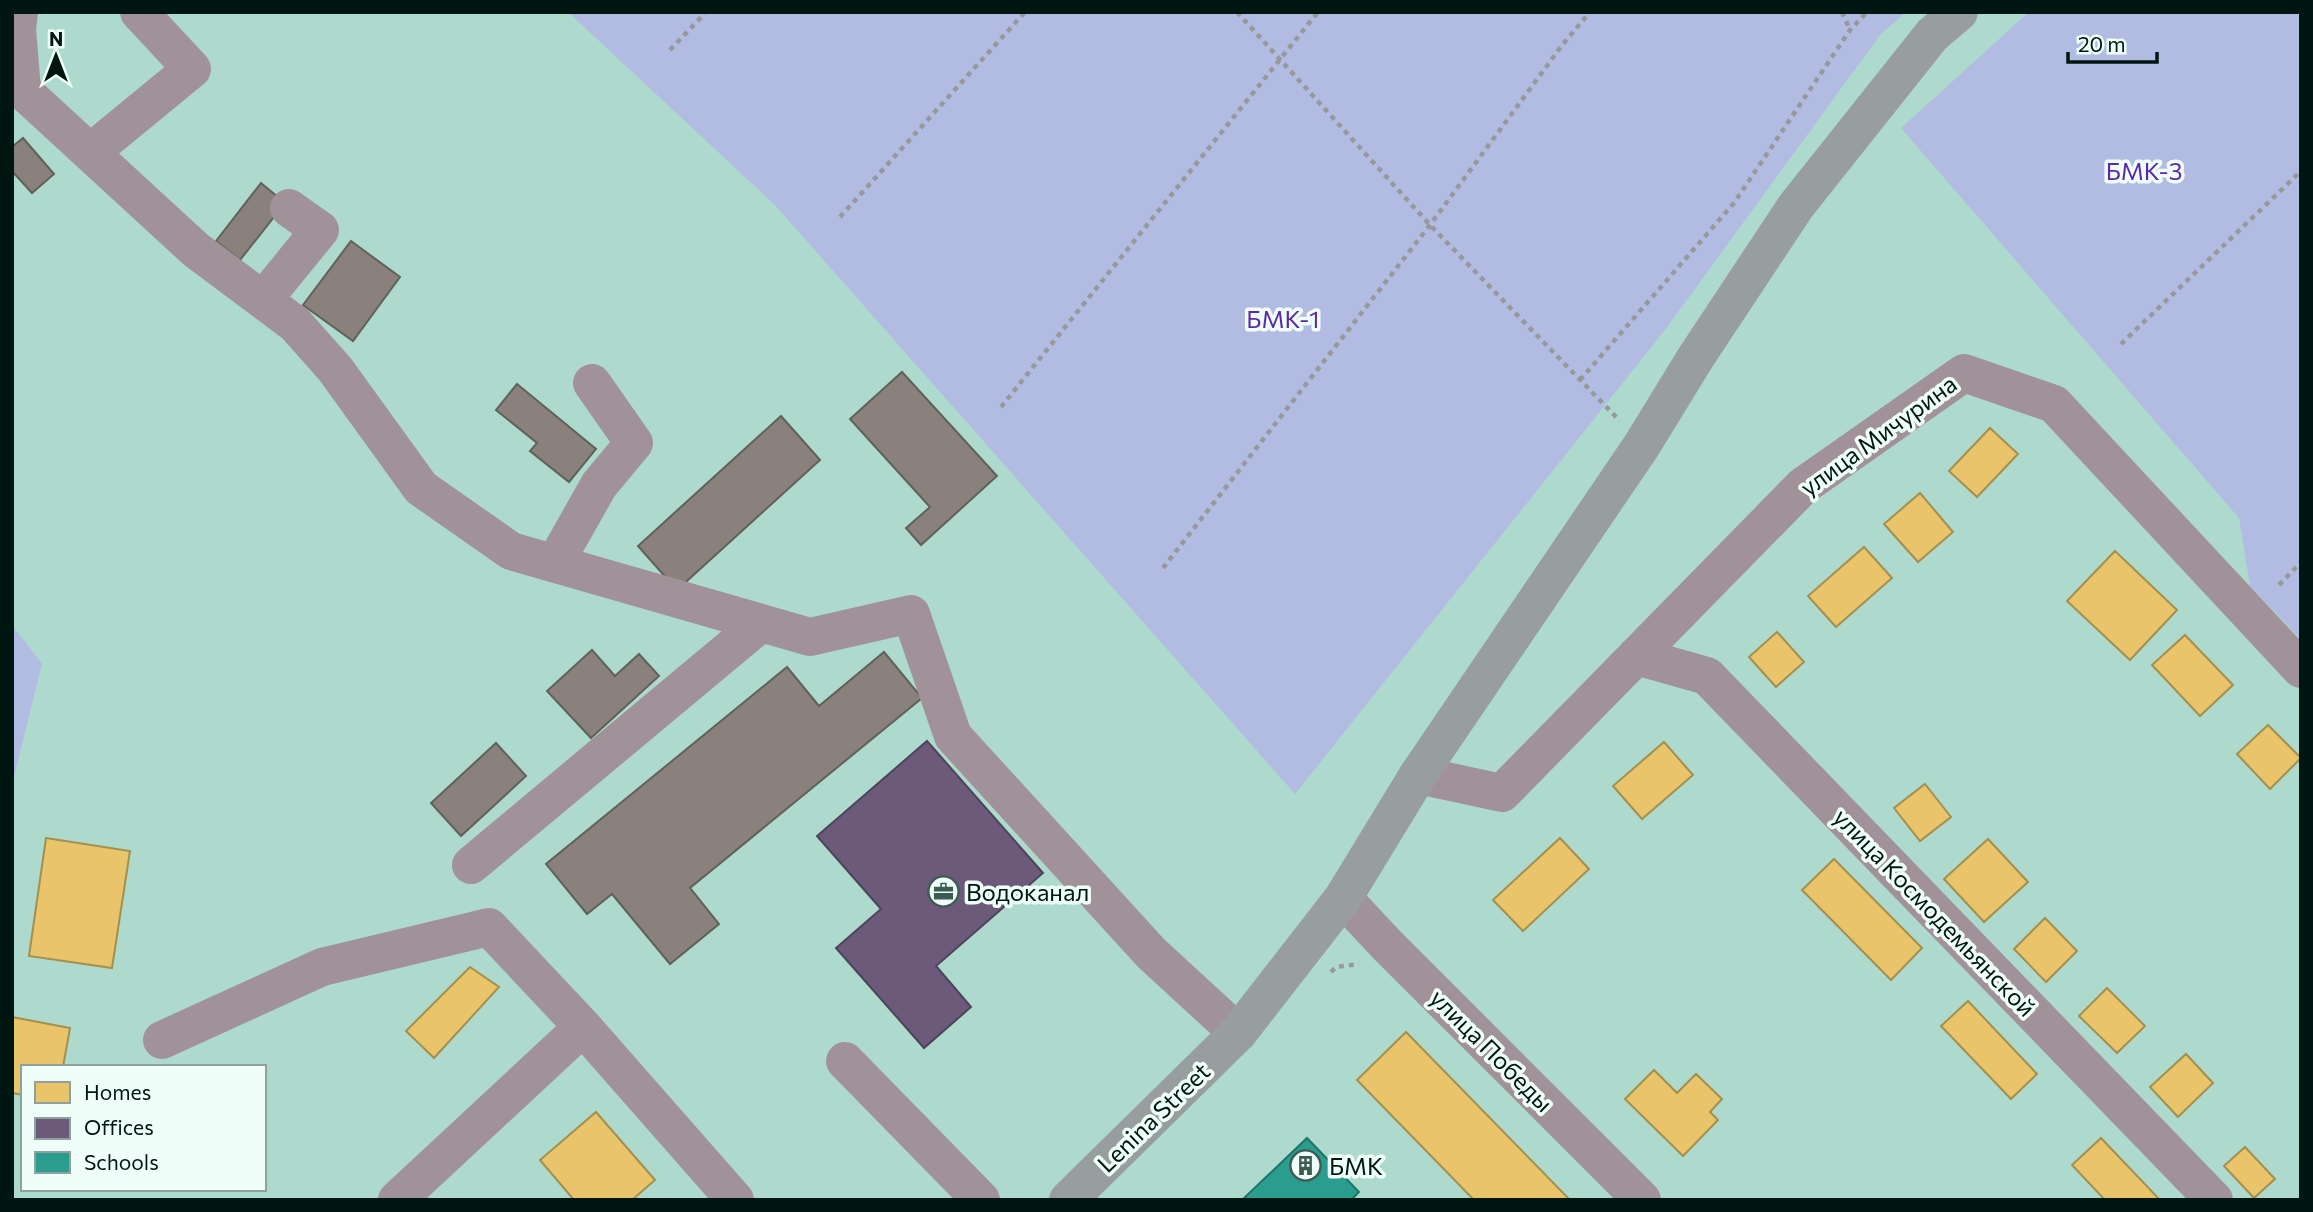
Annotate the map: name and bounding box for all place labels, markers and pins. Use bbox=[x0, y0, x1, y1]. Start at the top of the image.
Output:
office icon: Водоканал bbox=[926, 874, 960, 908]
place label: Водоканал bbox=[966, 877, 1089, 906]
building icon: БМК bbox=[1289, 1148, 1323, 1182]
place label: БМК bbox=[1329, 1151, 1383, 1180]

